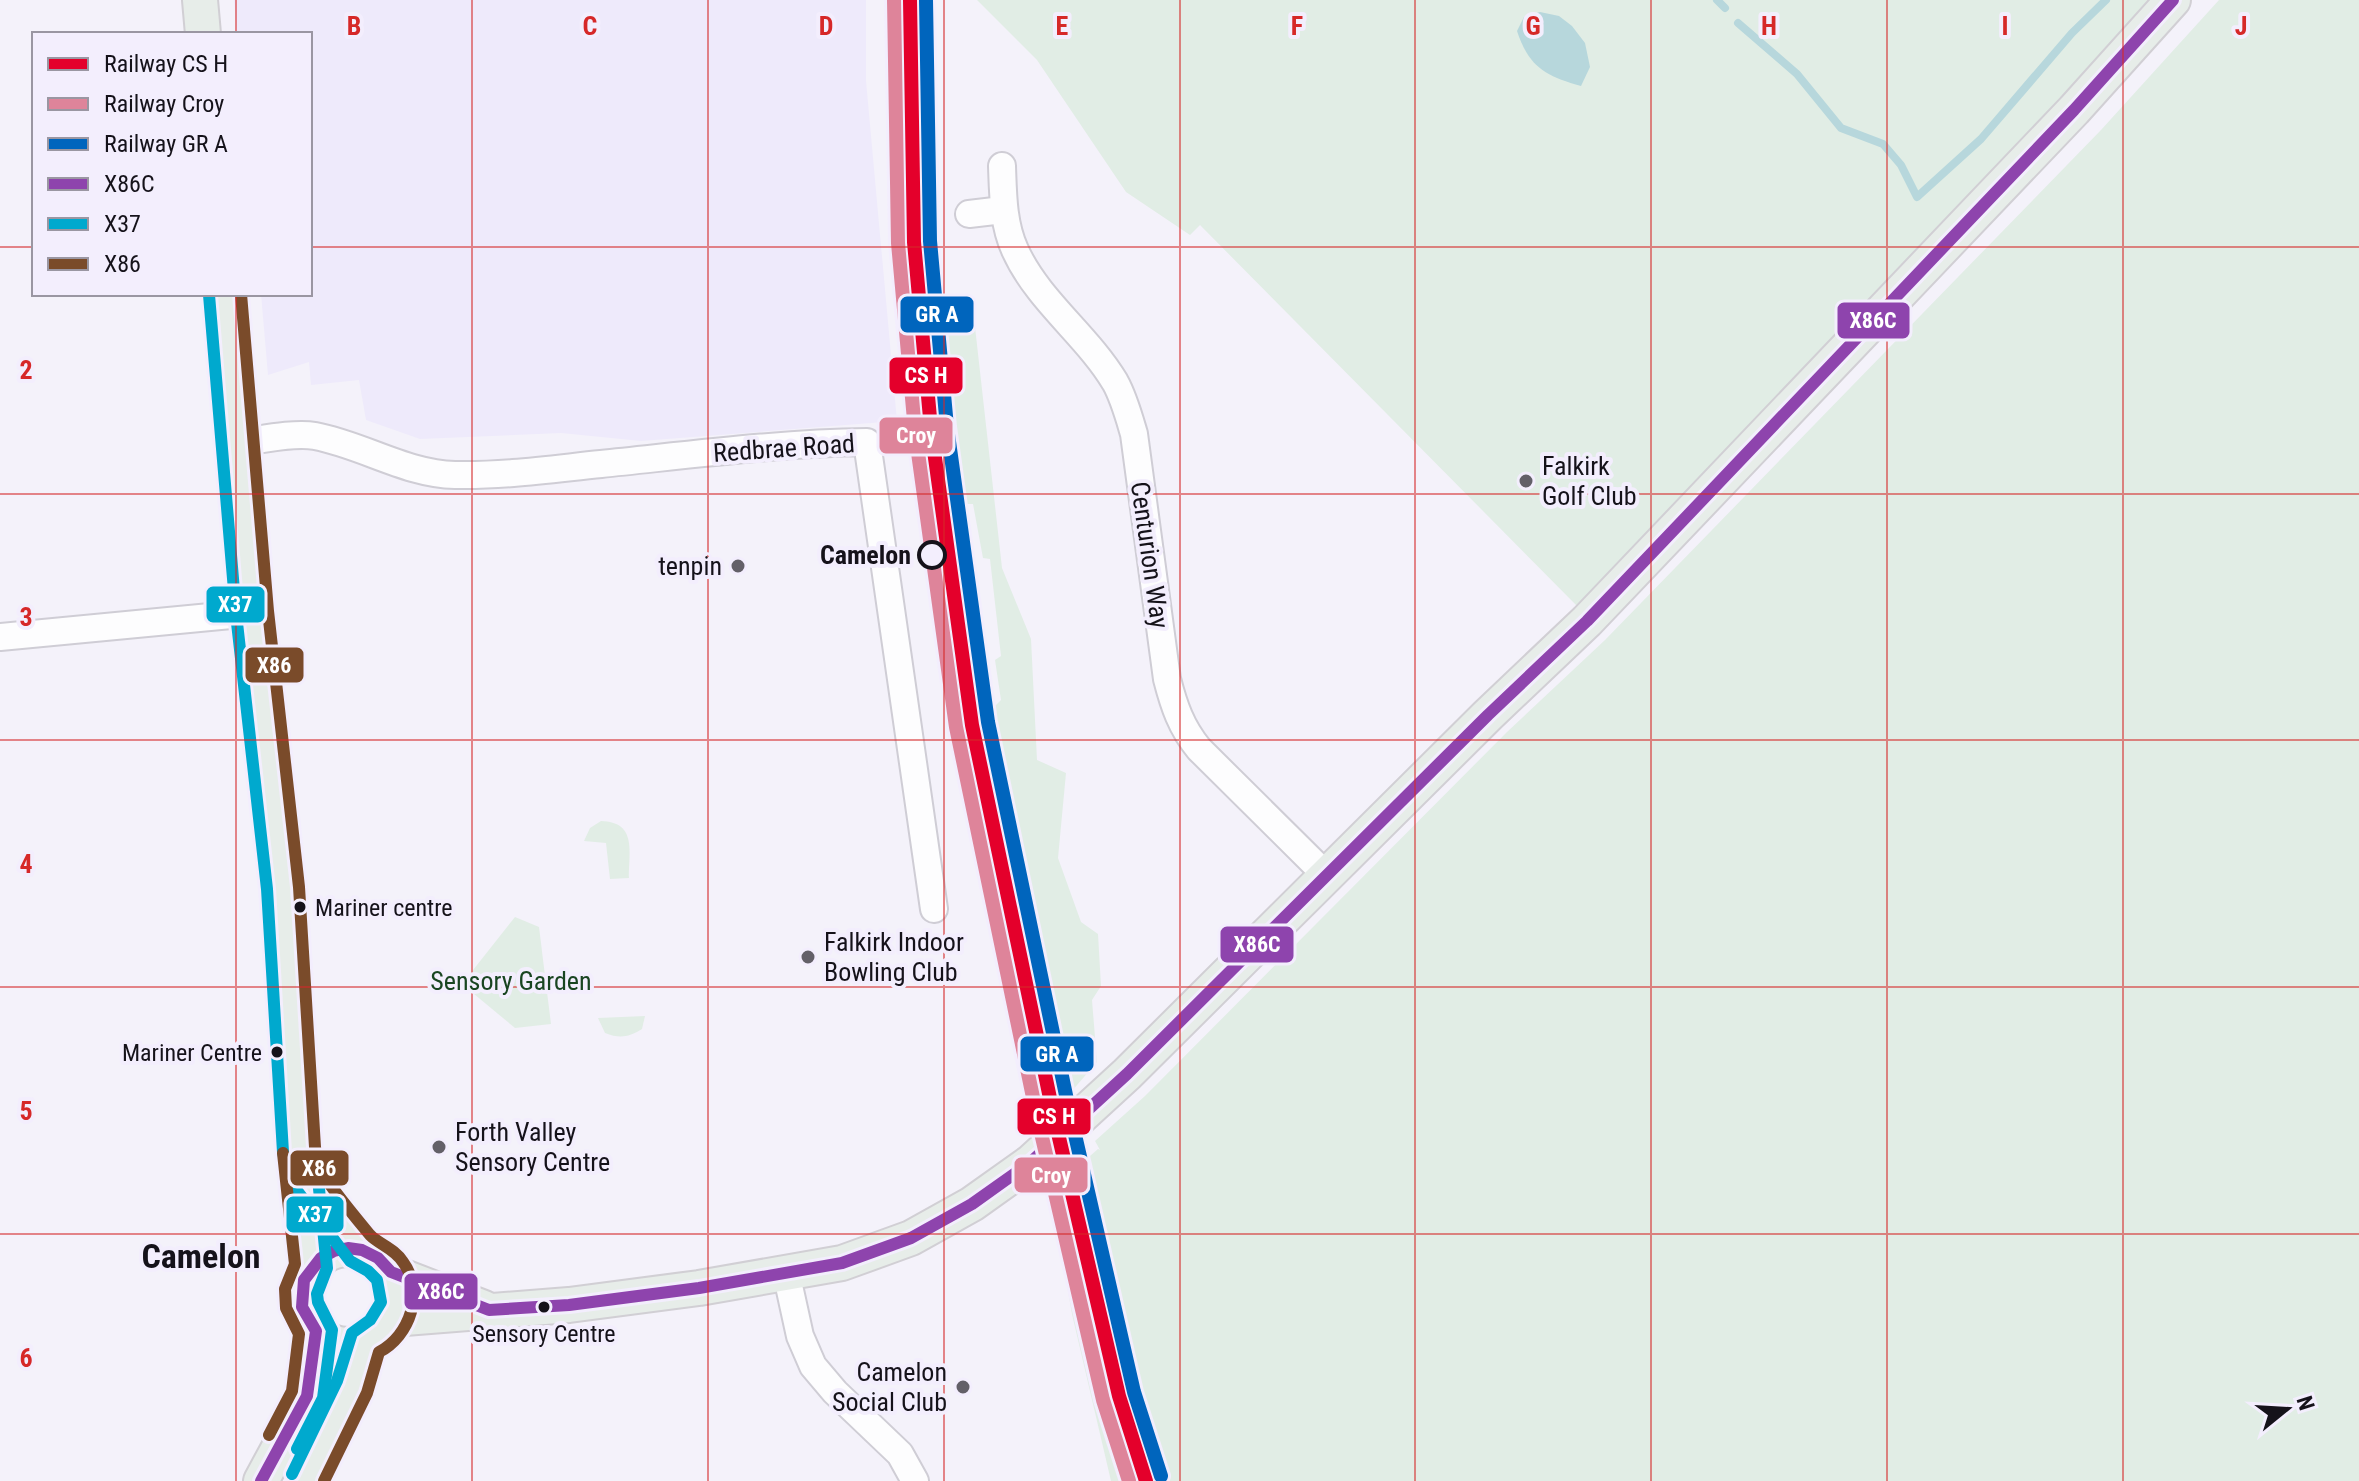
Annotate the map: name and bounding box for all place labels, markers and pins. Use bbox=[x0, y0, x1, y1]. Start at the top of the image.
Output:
place label: Falkirk Golf Club bbox=[1542, 451, 1637, 511]
marker: Falkirk Golf Club bbox=[1517, 472, 1535, 490]
place label: Camelon bbox=[820, 540, 911, 570]
marker: Camelon bbox=[918, 541, 946, 569]
place label: tenpin bbox=[658, 551, 722, 581]
marker: tenpin bbox=[729, 557, 747, 575]
place label: Mariner centre bbox=[315, 894, 453, 922]
marker: Mariner centre bbox=[292, 899, 308, 915]
place label: Falkirk Indoor Bowling Club bbox=[824, 927, 964, 987]
marker: Falkirk Indoor Bowling Club bbox=[799, 948, 817, 966]
place label: Mariner Centre bbox=[122, 1039, 262, 1067]
marker: Mariner Centre bbox=[269, 1044, 285, 1060]
place label: Forth Valley Sensory Centre bbox=[455, 1117, 610, 1177]
marker: Forth Valley Sensory Centre bbox=[430, 1138, 448, 1156]
marker: Sensory Centre bbox=[536, 1299, 552, 1315]
place label: Sensory Centre bbox=[472, 1320, 616, 1348]
place label: Camelon Social Club bbox=[832, 1357, 947, 1417]
marker: Camelon Social Club bbox=[954, 1378, 972, 1396]

